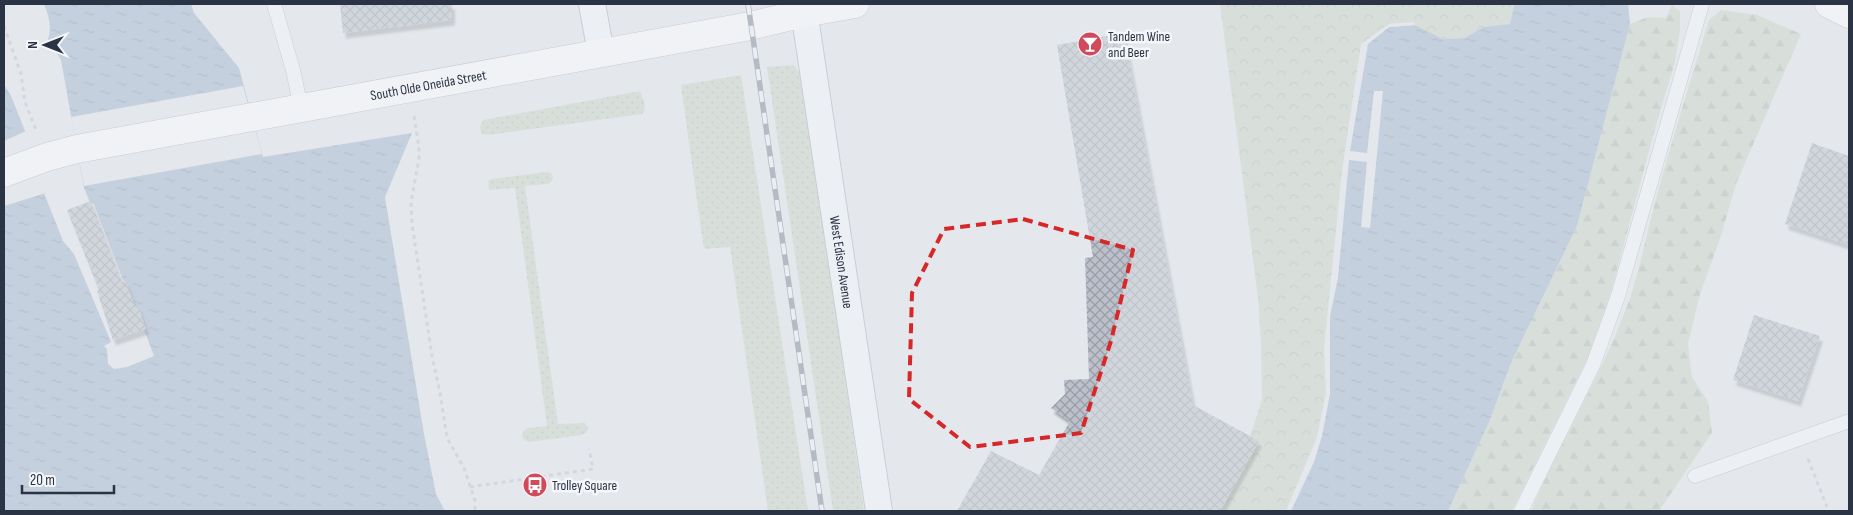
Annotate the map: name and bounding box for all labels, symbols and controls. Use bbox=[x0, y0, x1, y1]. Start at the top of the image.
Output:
north arrow bbox=[20, 20, 70, 70]
place label: Tandem Wine and Beer bbox=[1108, 28, 1170, 61]
bar icon: Tandem Wine and Beer bbox=[1077, 31, 1103, 57]
text: N bbox=[24, 41, 41, 49]
street label: South Olde Oneida Street bbox=[369, 66, 488, 104]
street label: West Edison Avenue bbox=[826, 215, 857, 310]
scale bar bbox=[22, 462, 115, 494]
text: 20 m bbox=[30, 471, 55, 490]
bus stop icon: Trolley Square bbox=[522, 472, 548, 498]
place label: Trolley Square bbox=[552, 477, 617, 494]

